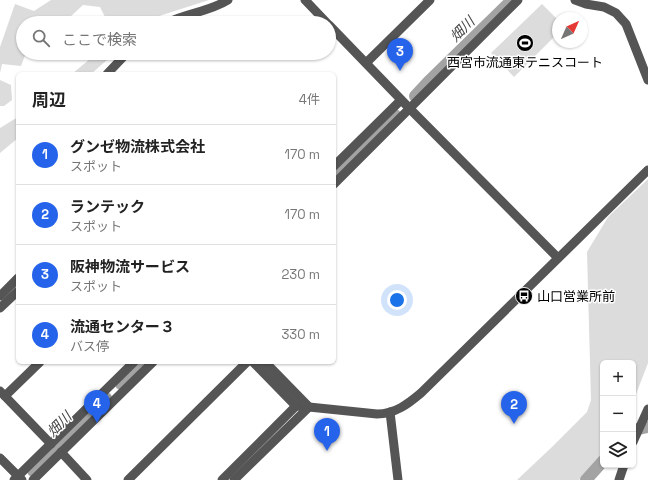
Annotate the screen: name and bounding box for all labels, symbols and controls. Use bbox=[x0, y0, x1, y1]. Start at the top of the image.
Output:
water label: 畑川 bbox=[446, 11, 480, 45]
north arrow bbox=[552, 12, 588, 48]
search box bbox=[16, 16, 336, 60]
icon: search bbox=[30, 27, 52, 49]
text: ここで検索 bbox=[62, 30, 137, 49]
sports icon: 西宮市流通東テニスコート bbox=[515, 33, 535, 53]
pin: 3 bbox=[387, 38, 413, 71]
place label: 西宮市流通東テニスコート bbox=[447, 54, 603, 71]
text: 周辺 bbox=[32, 89, 66, 111]
text: 4件 bbox=[299, 91, 320, 108]
text: グンゼ物流株式会社 bbox=[70, 137, 205, 156]
text: 1 bbox=[42, 146, 48, 163]
text: 170 m bbox=[284, 146, 320, 163]
text: スポット bbox=[70, 158, 122, 175]
text: ランテック bbox=[70, 197, 145, 216]
text: 2 bbox=[41, 206, 49, 223]
text: 170 m bbox=[284, 206, 320, 223]
text: スポット bbox=[70, 218, 122, 235]
text: 阪神物流サービス bbox=[70, 257, 190, 276]
text: 3 bbox=[41, 266, 49, 283]
text: 230 m bbox=[282, 266, 320, 283]
text: スポット bbox=[70, 278, 122, 295]
bus stop icon: 山口営業所前 bbox=[514, 286, 534, 306]
place label: 山口営業所前 bbox=[537, 288, 615, 305]
your location bbox=[387, 290, 407, 310]
text: 流通センター３ bbox=[70, 317, 175, 336]
text: 4 bbox=[41, 326, 49, 343]
text: 330 m bbox=[281, 326, 320, 343]
text: バス停 bbox=[70, 338, 109, 355]
map controls bbox=[600, 360, 636, 468]
button: + bbox=[600, 360, 636, 396]
pin: 4 bbox=[84, 390, 110, 423]
pin: 2 bbox=[501, 391, 527, 424]
button: − bbox=[600, 396, 636, 432]
water label: 畑川 bbox=[43, 406, 77, 440]
pin: 1 bbox=[314, 418, 340, 451]
button: layers bbox=[600, 432, 636, 468]

